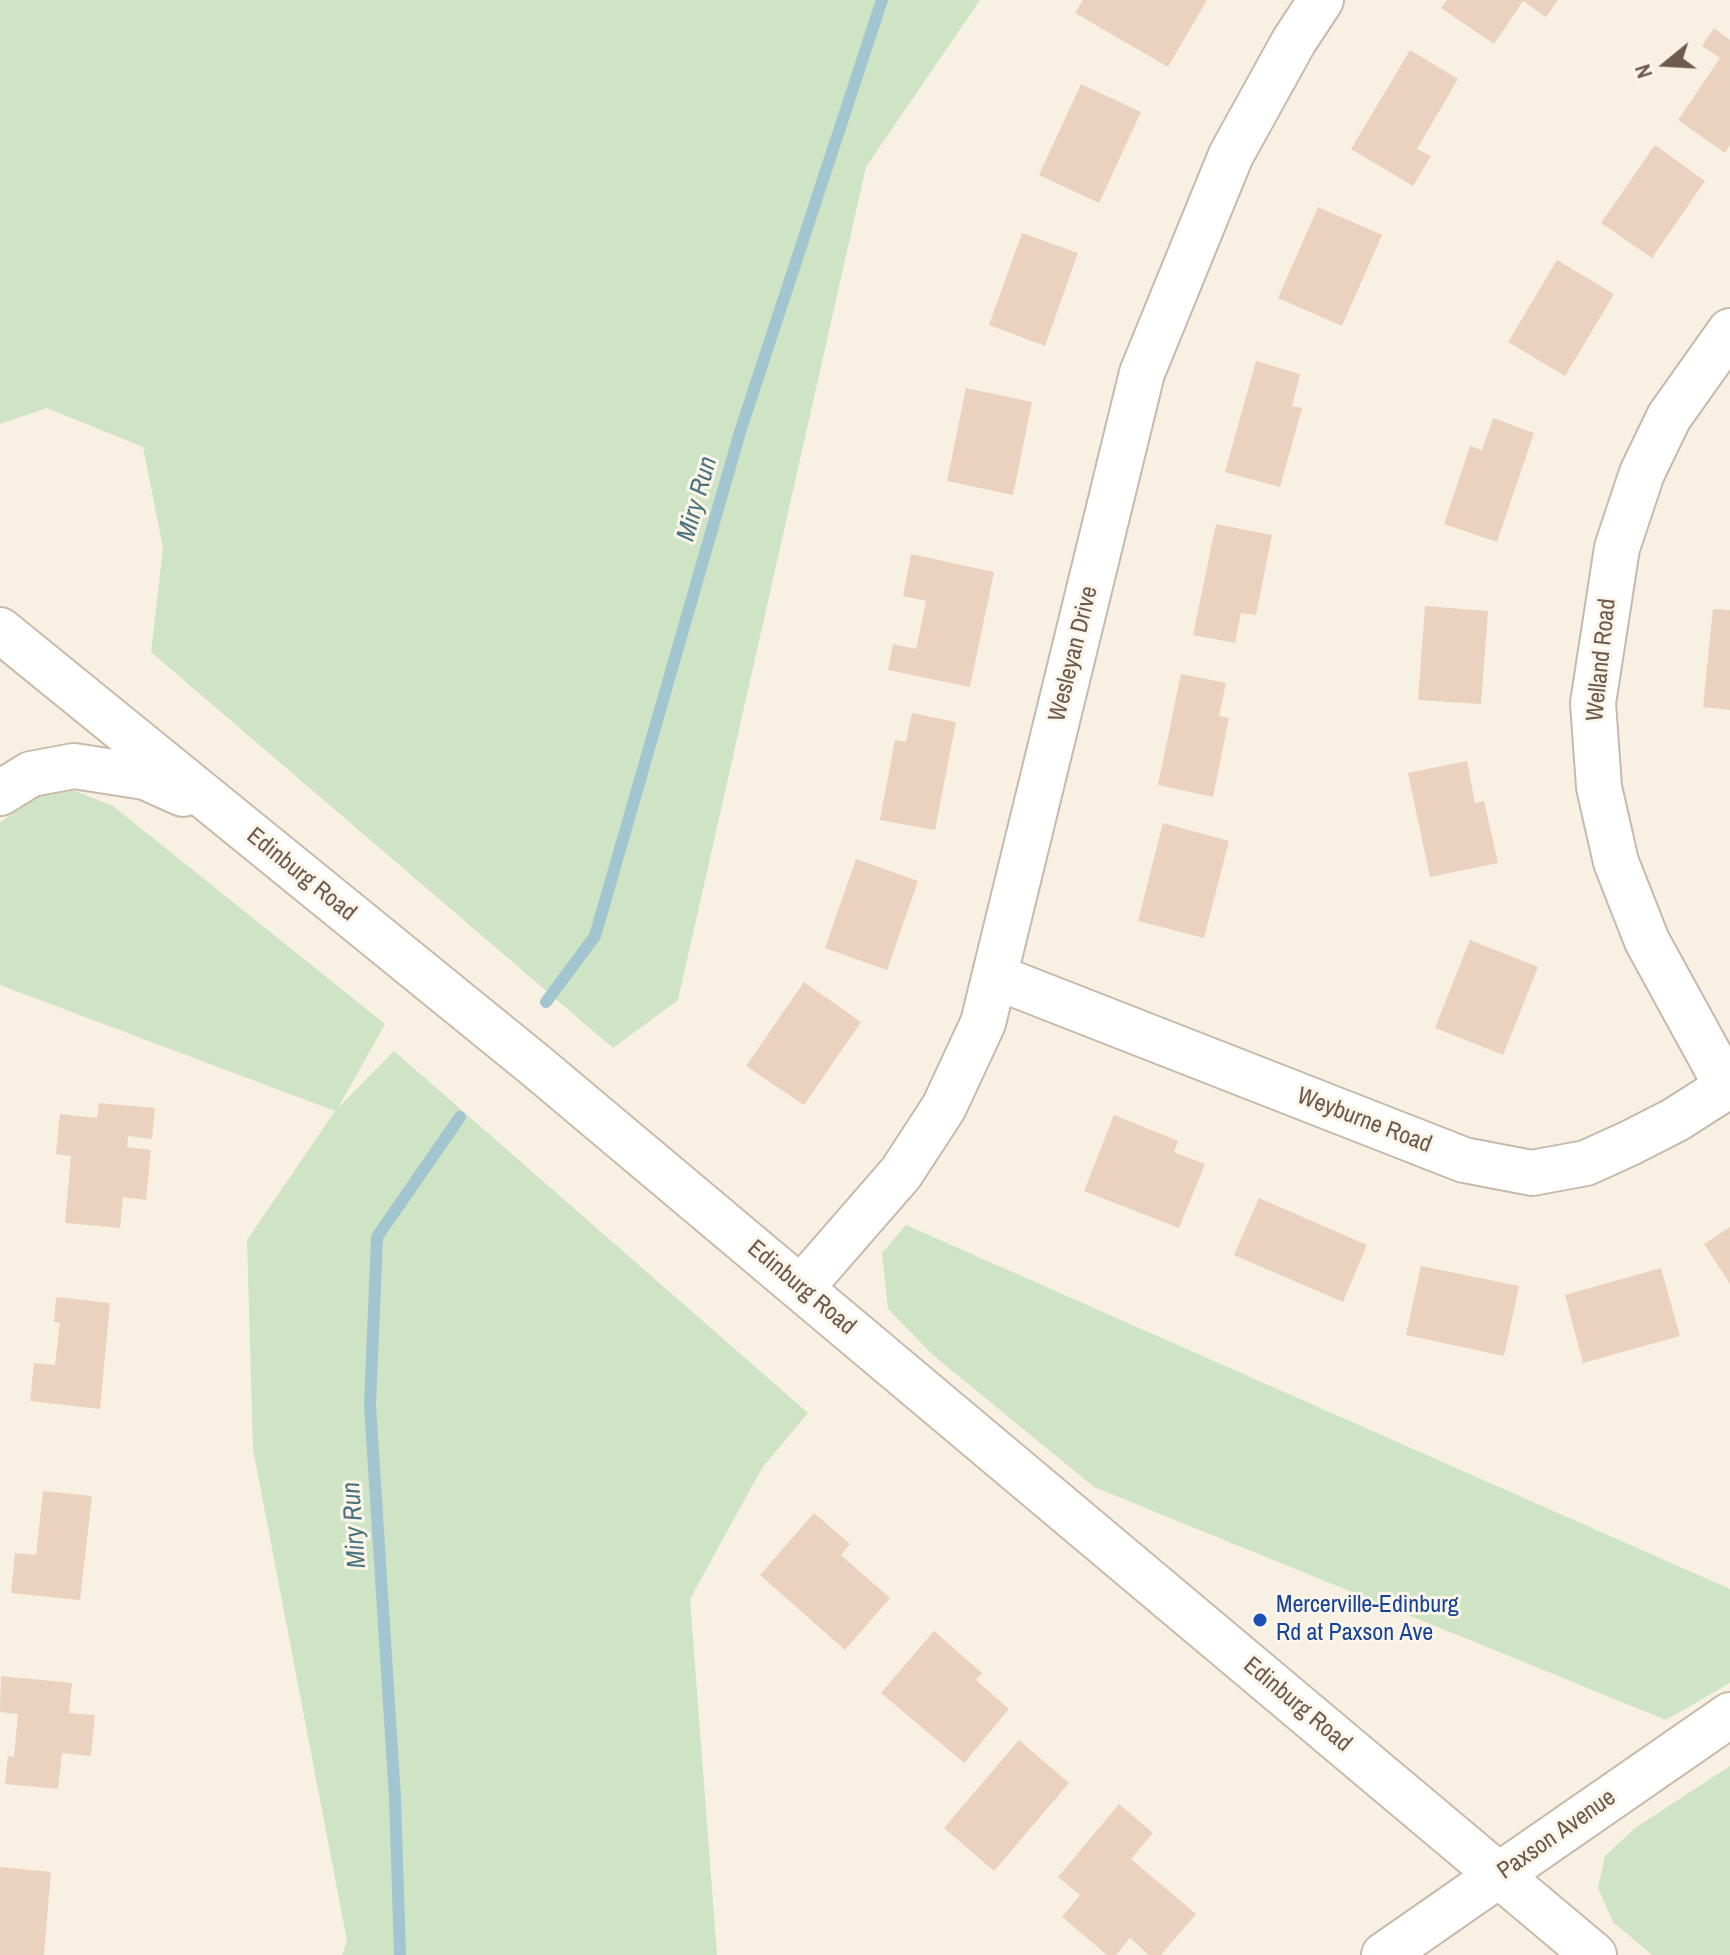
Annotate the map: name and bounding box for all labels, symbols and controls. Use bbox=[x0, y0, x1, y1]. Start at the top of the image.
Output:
north arrow bbox=[1626, 24, 1706, 104]
text: N bbox=[1627, 61, 1659, 82]
water label: Miry Run bbox=[671, 453, 725, 545]
street label: Wesleyan Drive bbox=[1043, 583, 1105, 725]
street label: Welland Road bbox=[1581, 597, 1623, 723]
street label: Edinburg Road bbox=[240, 822, 362, 928]
street label: Weyburne Road bbox=[1293, 1082, 1435, 1160]
street label: Edinburg Road bbox=[741, 1234, 861, 1342]
water label: Miry Run bbox=[336, 1481, 374, 1569]
place label: Mercerville-Edinburg Rd at Paxson Ave bbox=[1276, 1592, 1459, 1648]
marker: Mercerville-Edinburg Rd at Paxson Ave bbox=[1251, 1611, 1269, 1629]
street label: Edinburg Road bbox=[1237, 1651, 1357, 1759]
street label: Paxson Avenue bbox=[1492, 1784, 1622, 1886]

